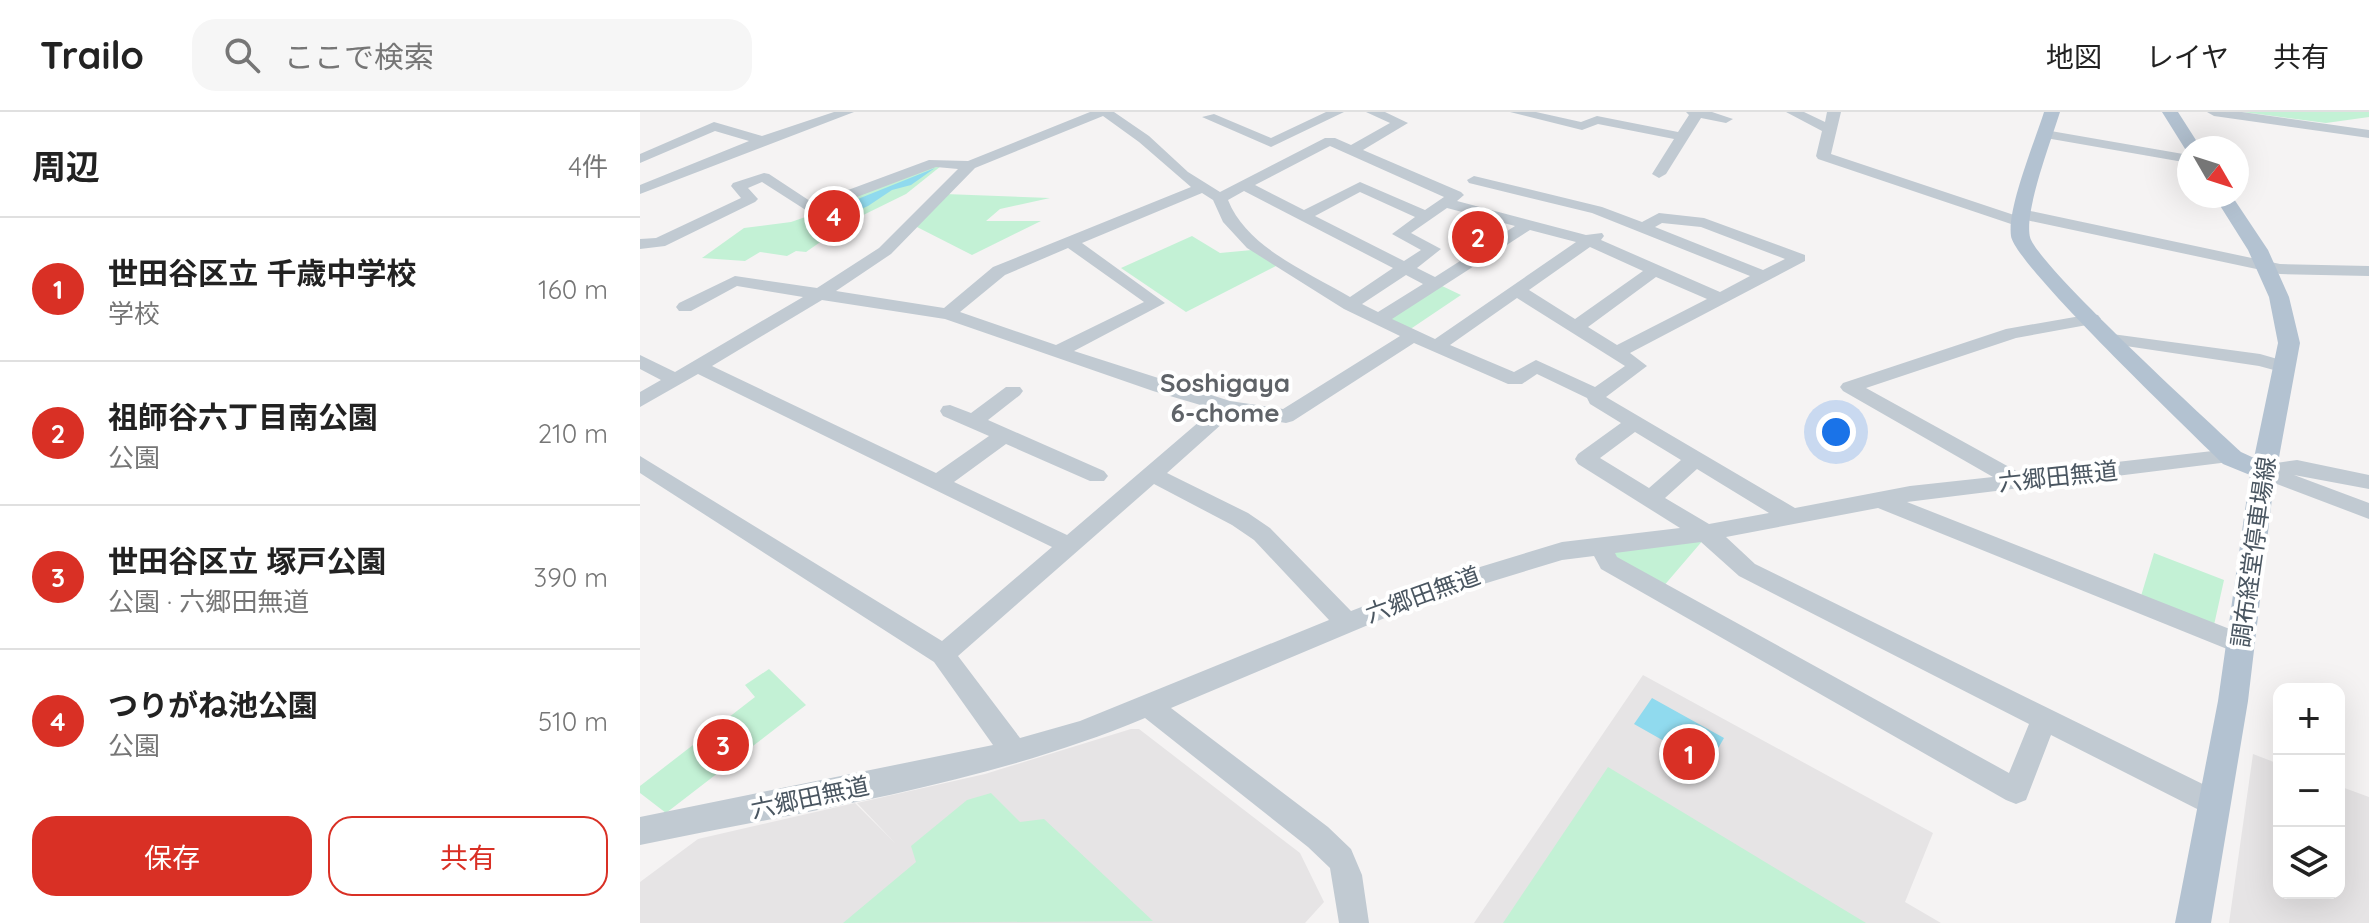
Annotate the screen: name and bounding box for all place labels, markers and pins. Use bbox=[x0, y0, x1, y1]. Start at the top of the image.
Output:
pin: 4 bbox=[808, 186, 860, 246]
pin: 2 bbox=[1452, 207, 1504, 267]
pin: 3 bbox=[697, 715, 749, 775]
pin: 1 bbox=[1663, 724, 1715, 784]

